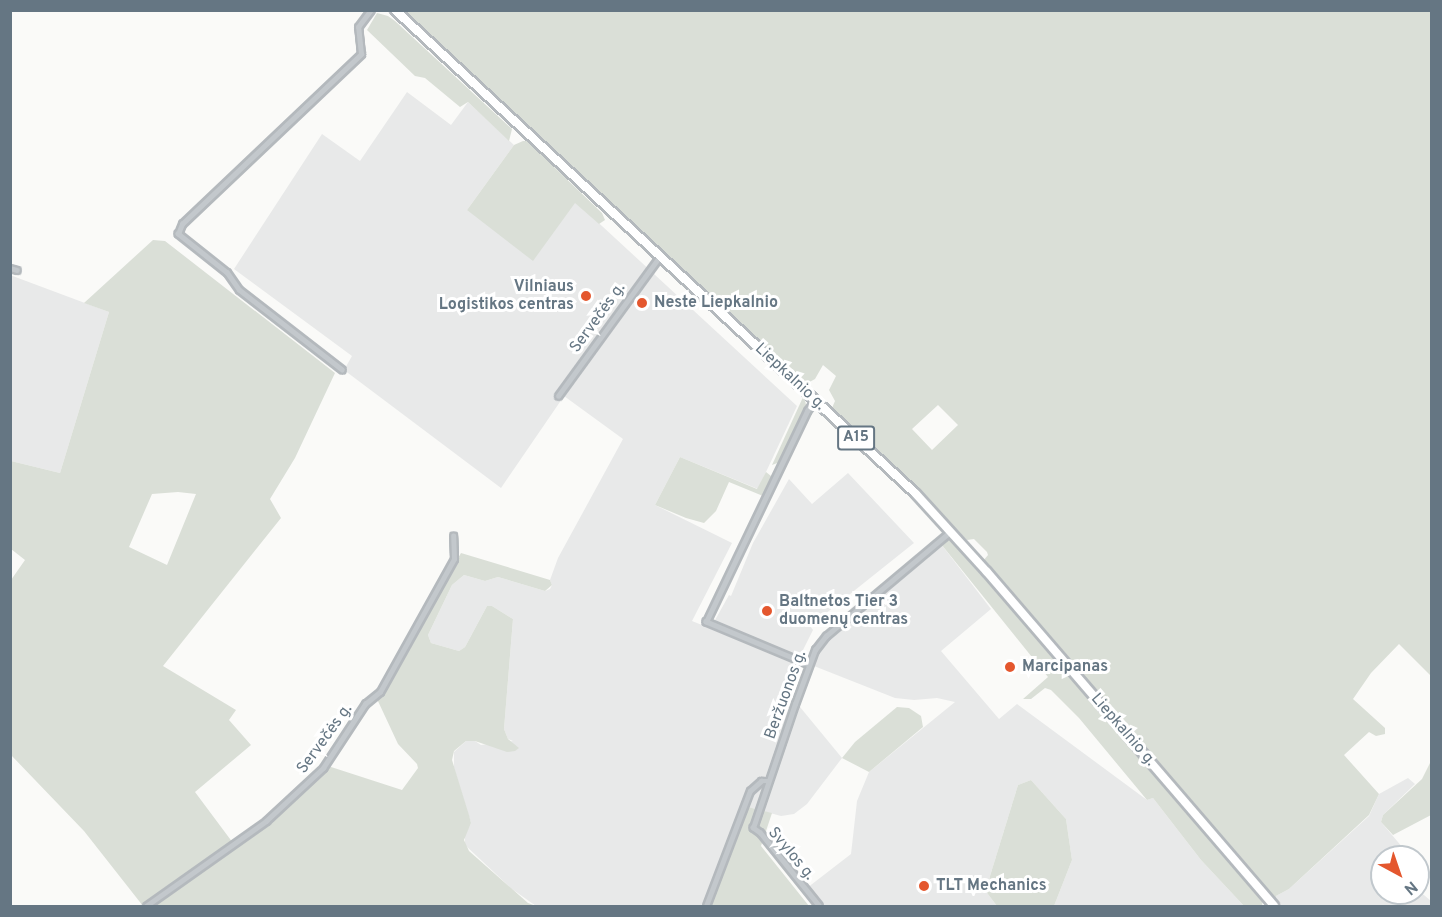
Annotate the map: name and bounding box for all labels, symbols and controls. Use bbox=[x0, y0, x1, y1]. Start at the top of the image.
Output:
place label: Vilniaus Logistikos centras bbox=[439, 277, 574, 315]
street label: Servečės g. bbox=[566, 279, 630, 357]
marker: Vilniaus Logistikos centras bbox=[579, 289, 593, 303]
place label: Neste Liepkalnio bbox=[654, 293, 778, 313]
marker: Neste Liepkalnio bbox=[635, 296, 649, 310]
street label: Liepkalnio g. bbox=[751, 339, 829, 415]
road number: A15 bbox=[836, 426, 876, 450]
place label: Baltnetos Tier 3 duomenų centras bbox=[779, 592, 908, 630]
marker: Baltnetos Tier 3 duomenų centras bbox=[760, 604, 774, 618]
street label: Beržuonos g. bbox=[761, 648, 811, 742]
place label: Marcipanas bbox=[1022, 657, 1108, 677]
marker: Marcipanas bbox=[1003, 660, 1017, 674]
street label: Liepkalnio g. bbox=[1086, 690, 1160, 770]
street label: Servečės g. bbox=[293, 700, 357, 778]
street label: Svylos g. bbox=[763, 824, 819, 884]
north arrow bbox=[1370, 845, 1430, 905]
place label: TLT Mechanics bbox=[936, 876, 1047, 896]
text: N bbox=[1399, 876, 1421, 899]
marker: TLT Mechanics bbox=[917, 879, 931, 893]

